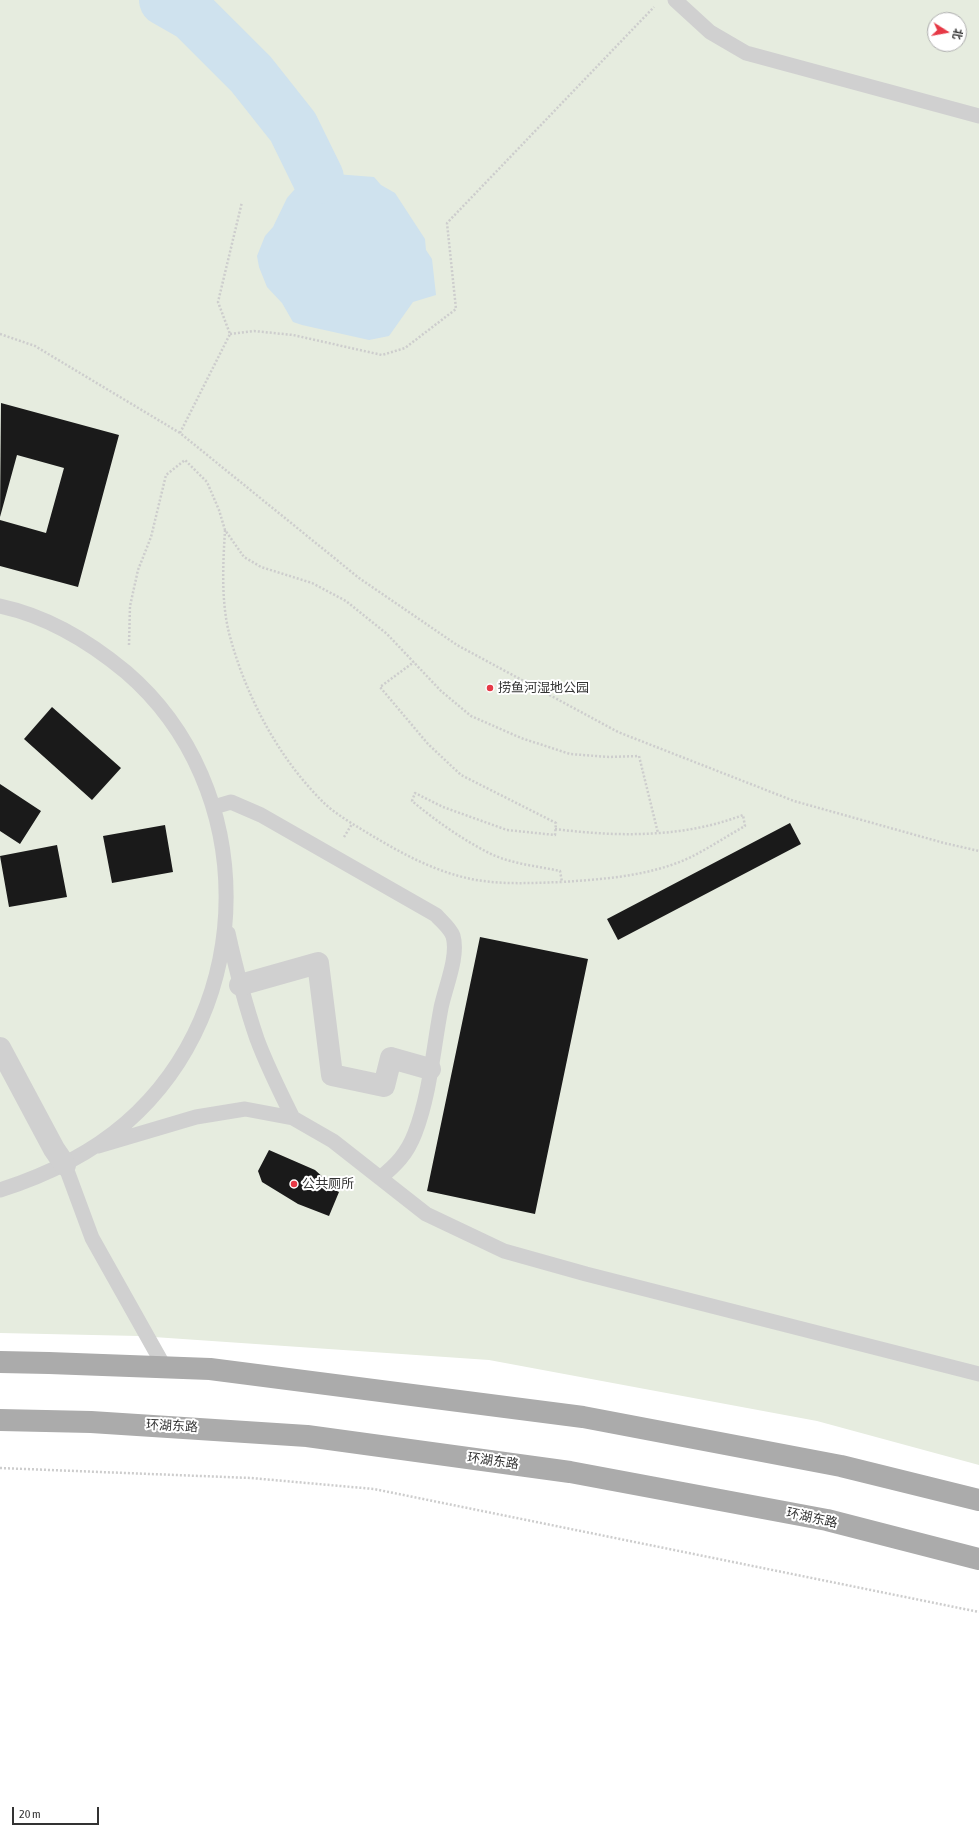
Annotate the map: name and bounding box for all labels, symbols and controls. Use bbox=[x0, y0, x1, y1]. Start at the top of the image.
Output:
north arrow bbox=[927, 12, 967, 52]
text: 北 bbox=[951, 28, 965, 41]
place label: 捞鱼河湿地公园 bbox=[498, 680, 589, 696]
marker: 捞鱼河湿地公园 bbox=[485, 683, 495, 693]
place label: 公共厕所 bbox=[302, 1176, 354, 1192]
marker: 公共厕所 bbox=[289, 1179, 299, 1189]
street label: 环湖东路 bbox=[146, 1417, 198, 1435]
street label: 环湖东路 bbox=[466, 1450, 520, 1472]
street label: 环湖东路 bbox=[785, 1505, 839, 1531]
scale bar bbox=[14, 1799, 101, 1825]
text: 20 m bbox=[19, 1807, 41, 1821]

